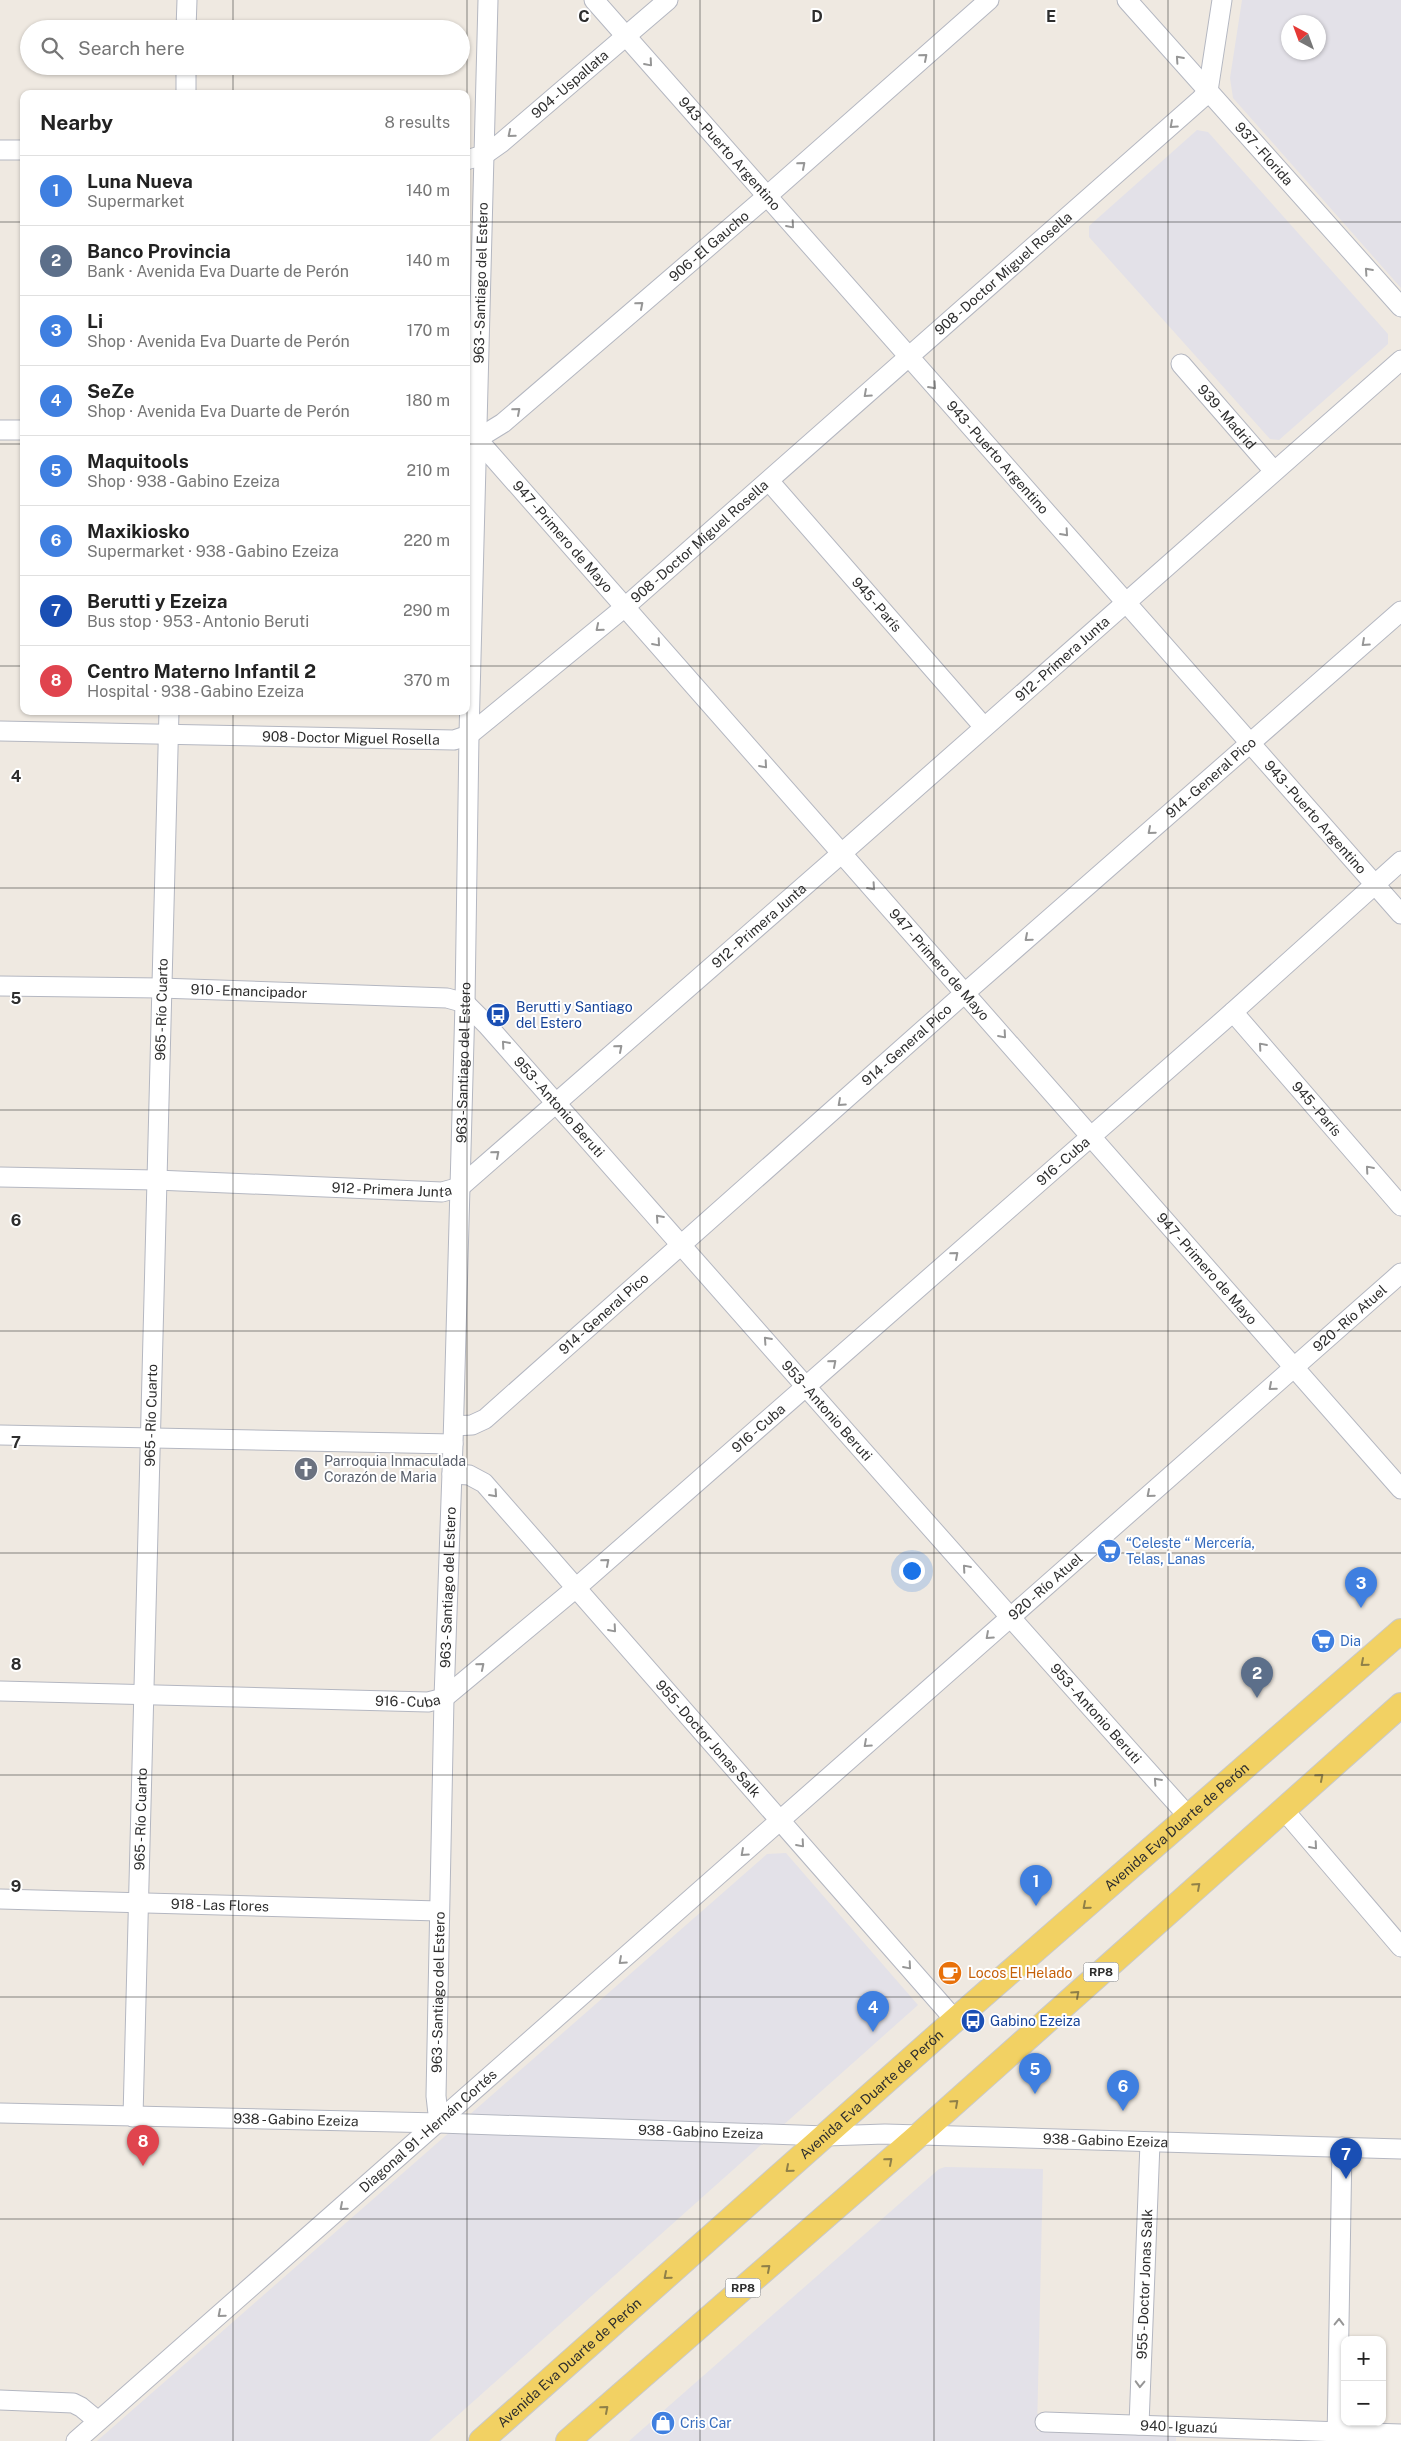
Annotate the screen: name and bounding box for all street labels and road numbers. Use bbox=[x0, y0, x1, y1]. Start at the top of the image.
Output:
street label: 904 - Uspallata bbox=[528, 47, 611, 121]
street label: 943 - Puerto Argentino bbox=[675, 94, 784, 214]
street label: 937 - Florida bbox=[1232, 119, 1296, 189]
street label: 963 - Santiago del Estero bbox=[471, 202, 491, 364]
street label: 906 - El Gaucho bbox=[666, 207, 752, 285]
street label: 908 - Doctor Miguel Rosella bbox=[931, 209, 1075, 338]
street label: 939 - Madrid bbox=[1195, 381, 1259, 452]
street label: 943 - Puerto Argentino bbox=[943, 397, 1052, 517]
street label: 947 - Primero de Mayo bbox=[509, 477, 616, 596]
street label: 908 - Doctor Miguel Rosella bbox=[628, 477, 771, 606]
street label: 945 - París bbox=[849, 574, 905, 635]
street label: 912 - Primera Junta bbox=[1012, 613, 1113, 705]
street label: 908 - Doctor Miguel Rosella bbox=[262, 728, 440, 748]
street label: 914 - General Pico bbox=[1163, 734, 1259, 821]
street label: 943 - Puerto Argentino bbox=[1261, 757, 1370, 877]
street label: 912 - Primera Junta bbox=[708, 880, 809, 971]
street label: 947 - Primero de Mayo bbox=[886, 905, 993, 1024]
street label: 965 - Río Cuarto bbox=[152, 958, 171, 1061]
street label: 910 - Emancipador bbox=[190, 981, 307, 1001]
street label: 963 - Santiago del Estero bbox=[453, 982, 473, 1143]
street label: 914 - General Pico bbox=[858, 1001, 955, 1089]
street label: 953 - Antonio Beruti bbox=[511, 1053, 608, 1160]
street label: 945 - París bbox=[1289, 1078, 1345, 1139]
street label: 916 - Cuba bbox=[1033, 1134, 1093, 1189]
street label: 912 - Primera Junta bbox=[331, 1179, 454, 1200]
street label: 947 - Primero de Mayo bbox=[1154, 1209, 1260, 1328]
street label: 914 - General Pico bbox=[556, 1270, 652, 1358]
street label: 920 - Río Atuel bbox=[1310, 1281, 1390, 1355]
street label: 953 - Antonio Beruti bbox=[779, 1357, 876, 1464]
street label: 965 - Río Cuarto bbox=[142, 1364, 160, 1467]
street label: 916 - Cuba bbox=[729, 1401, 788, 1456]
street label: 963 - Santiago del Estero bbox=[437, 1506, 459, 1668]
street label: 920 - Río Atuel bbox=[1005, 1550, 1085, 1623]
street label: 953 - Antonio Beruti bbox=[1047, 1660, 1145, 1766]
street label: 955 - Doctor Jonas Salk bbox=[652, 1677, 764, 1801]
street label: 916 - Cuba bbox=[375, 1691, 442, 1711]
street label: Avenida Eva Duarte de Perón bbox=[1101, 1759, 1252, 1894]
street label: 965 - Río Cuarto bbox=[131, 1768, 150, 1871]
street label: 918 - Las Flores bbox=[171, 1896, 269, 1914]
street label: 963 - Santiago del Estero bbox=[428, 1911, 448, 2073]
road number: RP8 bbox=[1084, 1962, 1118, 1981]
street label: Avenida Eva Duarte de Perón bbox=[796, 2026, 946, 2162]
street label: Diagonal 91 - Hernán Cortés bbox=[356, 2066, 500, 2196]
street label: 938 - Gabino Ezeiza bbox=[233, 2110, 359, 2129]
street label: 938 - Gabino Ezeiza bbox=[638, 2122, 764, 2142]
street label: 938 - Gabino Ezeiza bbox=[1043, 2131, 1168, 2150]
street label: 955 - Doctor Jonas Salk bbox=[1134, 2208, 1155, 2360]
road number: RP8 bbox=[726, 2278, 760, 2298]
street label: Avenida Eva Duarte de Perón bbox=[494, 2295, 644, 2431]
street label: 940 - Iguazú bbox=[1140, 2417, 1218, 2436]

